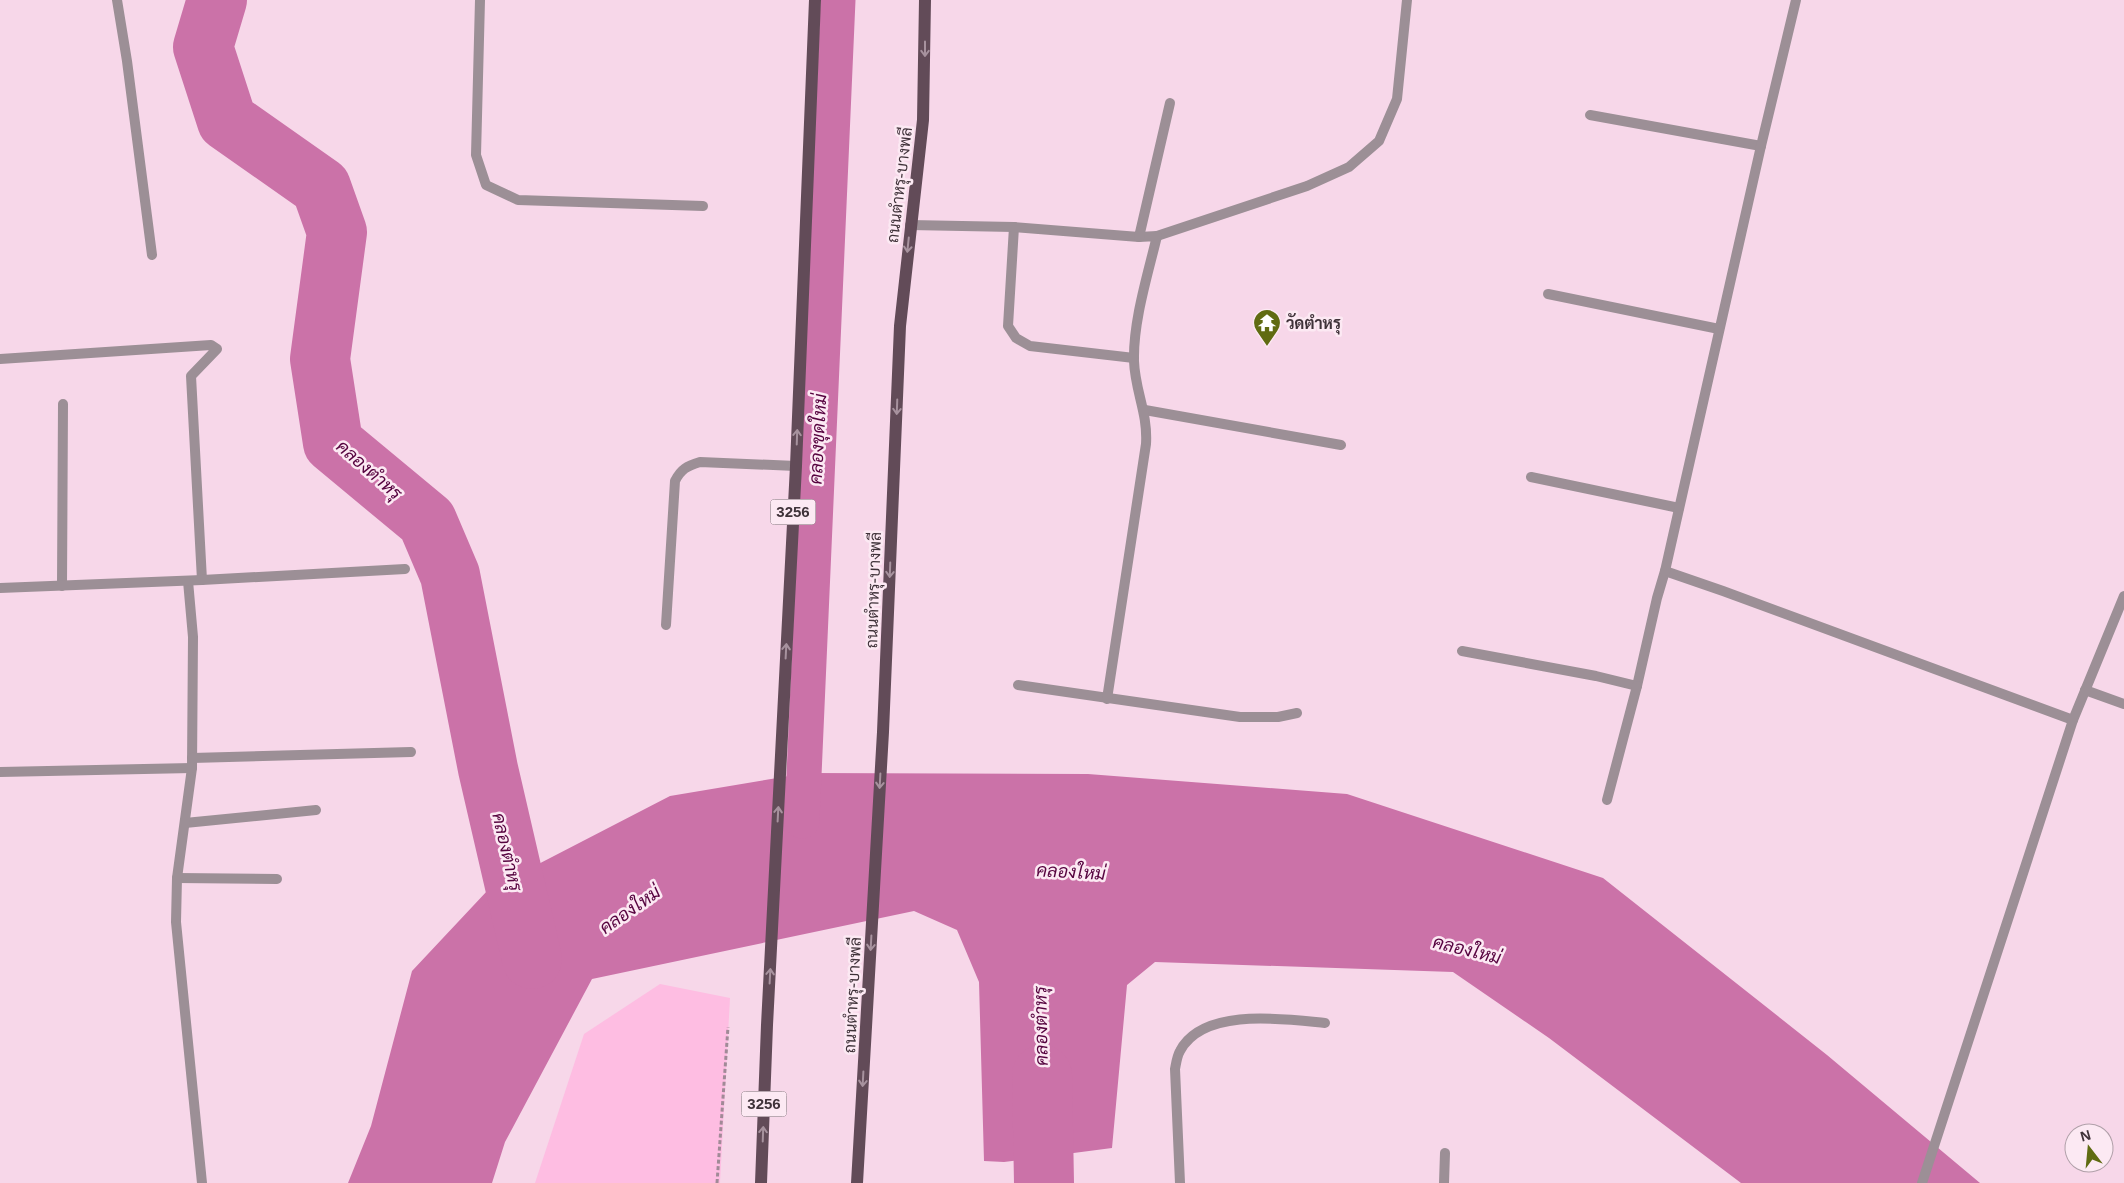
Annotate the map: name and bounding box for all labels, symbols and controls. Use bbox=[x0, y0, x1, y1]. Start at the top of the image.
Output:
one-way arrow bbox=[920, 40, 930, 56]
street label: ถนนตำหรุ-บางพลี bbox=[881, 126, 918, 244]
one-way arrow bbox=[903, 237, 913, 253]
temple icon: วัดตำหรุ bbox=[1252, 308, 1282, 347]
place label: วัดตำหรุ bbox=[1286, 313, 1341, 335]
water label: คลองขุดใหม่ bbox=[803, 392, 832, 485]
one-way arrow bbox=[892, 399, 901, 415]
one-way arrow bbox=[792, 429, 802, 445]
water label: คลองตำหรุ bbox=[331, 436, 407, 506]
road number: 3256 bbox=[770, 500, 816, 524]
street label: ถนนตำหรุ-บางพลี bbox=[860, 531, 887, 649]
one-way arrow bbox=[885, 561, 895, 577]
one-way arrow bbox=[782, 644, 791, 660]
one-way arrow bbox=[876, 773, 885, 789]
one-way arrow bbox=[773, 806, 782, 822]
water label: คลองตำหรุ bbox=[486, 811, 526, 895]
water label: คลองใหม่ bbox=[1036, 857, 1107, 884]
water label: คลองใหม่ bbox=[594, 879, 665, 938]
water label: คลองใหม่ bbox=[1431, 929, 1505, 968]
one-way arrow bbox=[867, 935, 876, 951]
street label: ถนนตำหรุ-บางพลี bbox=[838, 936, 867, 1054]
one-way arrow bbox=[765, 968, 774, 984]
water label: คลองตำหรุ bbox=[1030, 985, 1054, 1066]
one-way arrow bbox=[859, 1071, 868, 1087]
road number: 3256 bbox=[742, 1092, 786, 1116]
north arrow bbox=[2064, 1123, 2114, 1173]
text: N bbox=[2078, 1126, 2092, 1145]
one-way arrow bbox=[758, 1127, 768, 1143]

